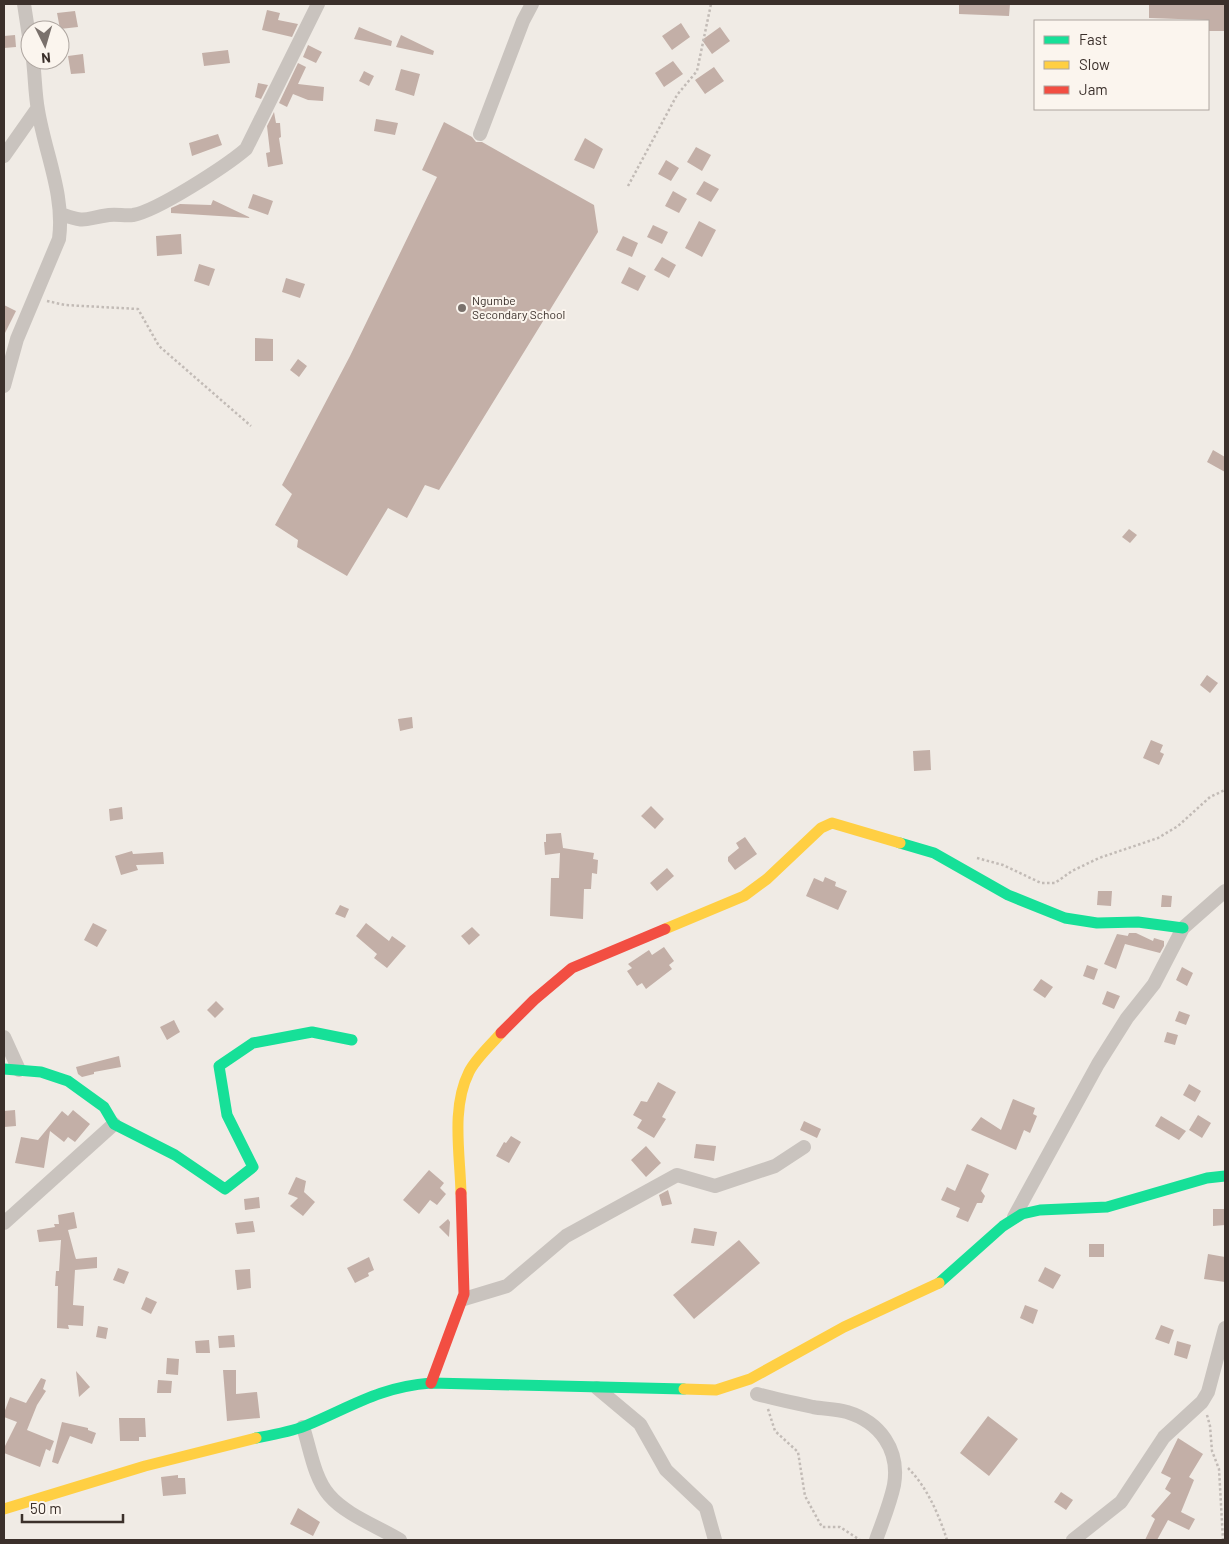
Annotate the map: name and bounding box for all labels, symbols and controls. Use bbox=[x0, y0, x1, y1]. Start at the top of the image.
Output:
north arrow bbox=[20, 20, 70, 70]
legend bbox=[1034, 20, 1209, 110]
text: Fast bbox=[1079, 30, 1107, 48]
text: N bbox=[41, 50, 52, 67]
text: Slow bbox=[1079, 55, 1110, 73]
text: Jam bbox=[1079, 80, 1108, 98]
place label: Ngumbe Secondary School bbox=[472, 293, 565, 321]
marker: Ngumbe Secondary School bbox=[456, 302, 468, 314]
scale bar bbox=[22, 1492, 124, 1524]
text: 50 m bbox=[30, 1499, 62, 1517]

